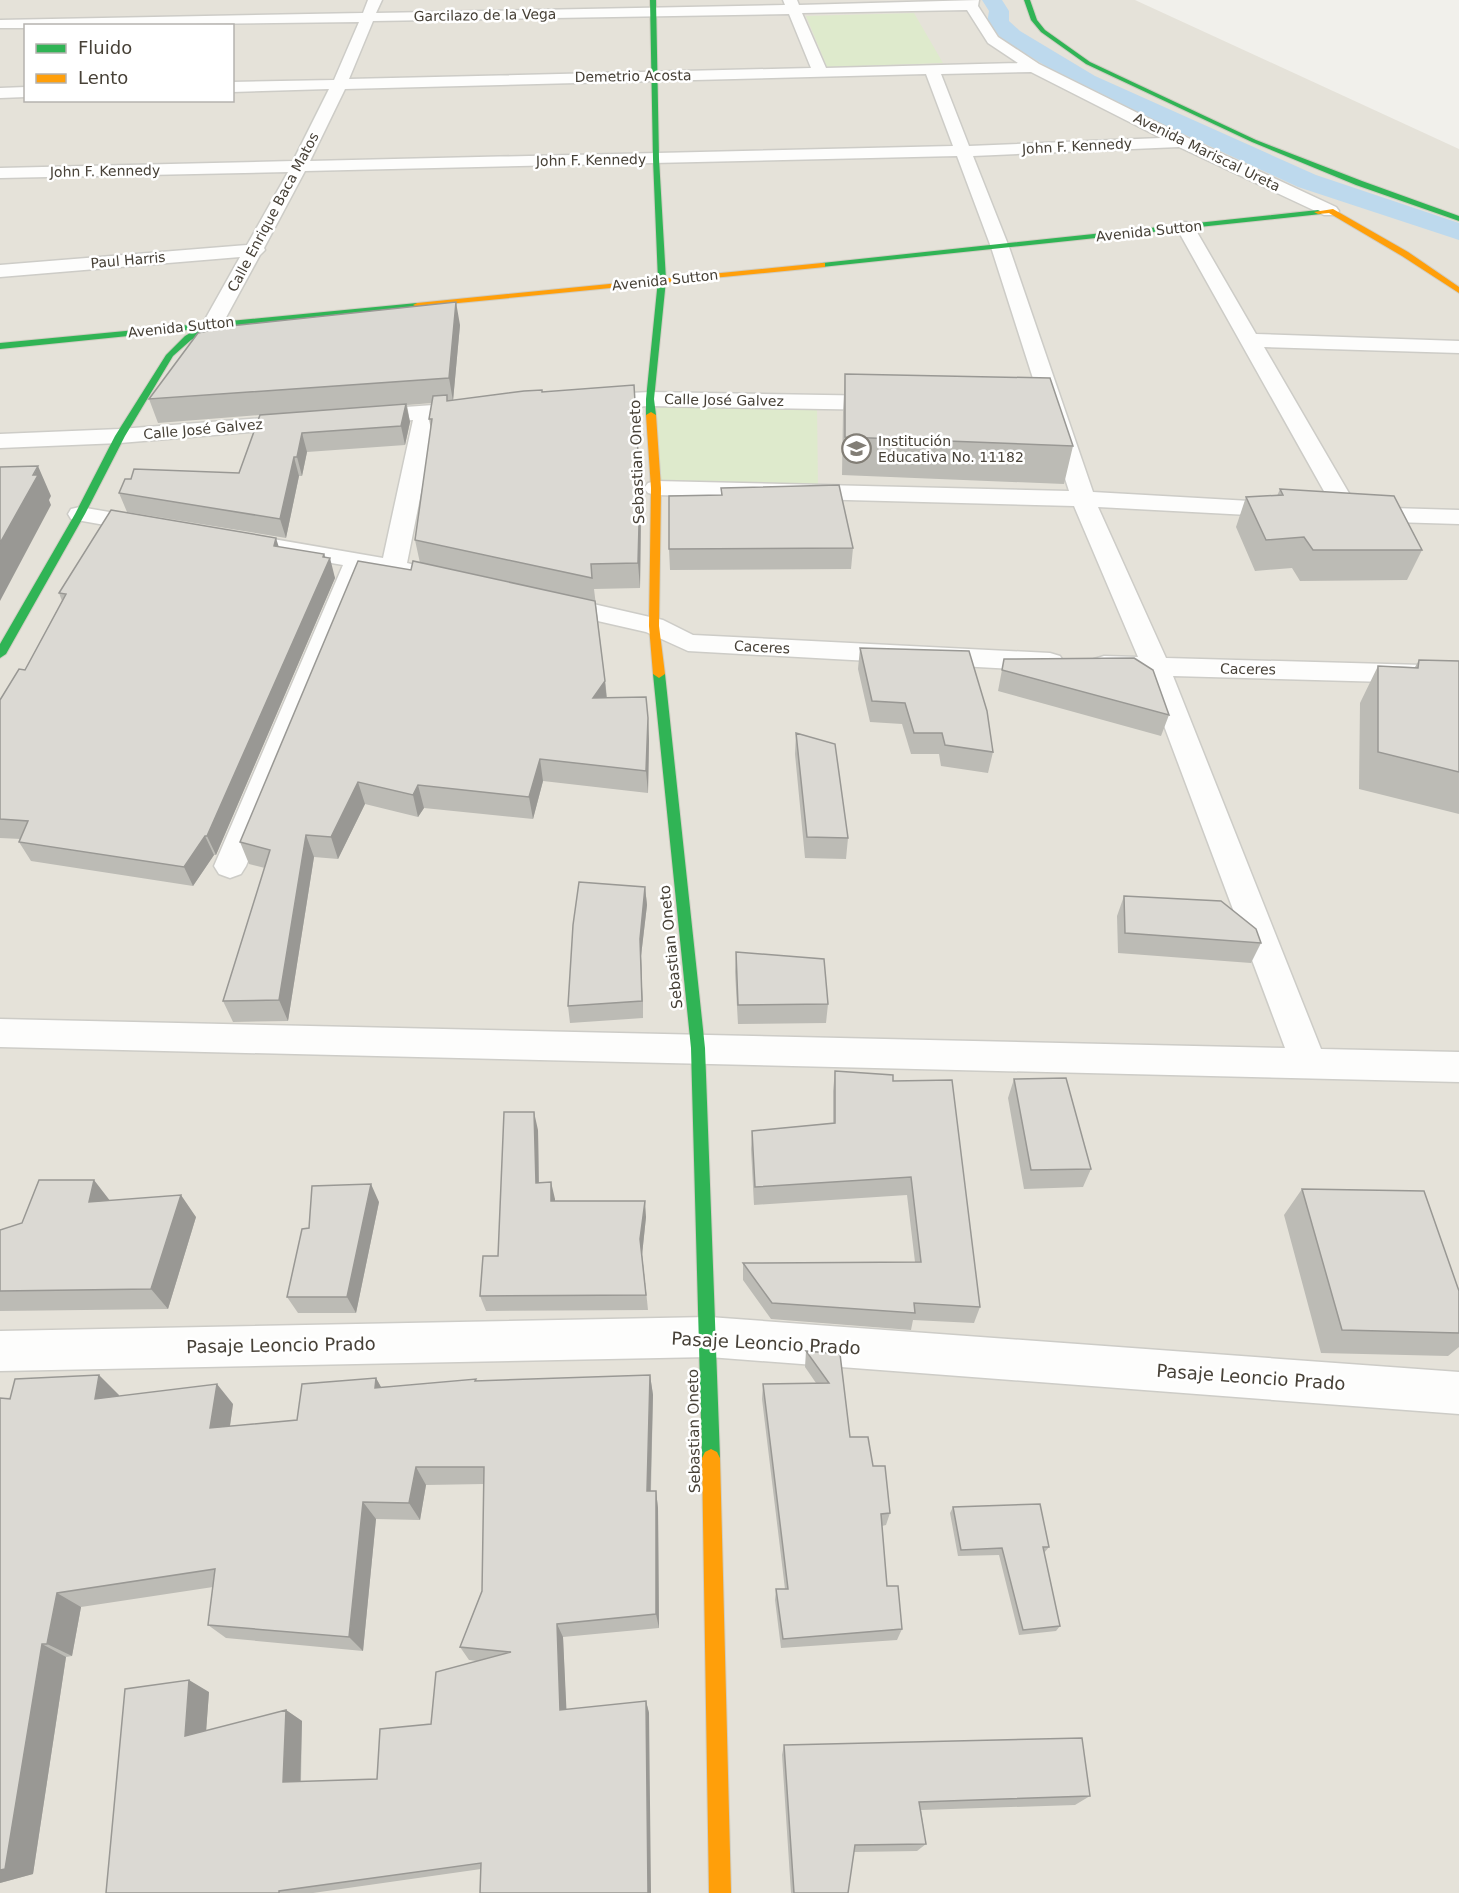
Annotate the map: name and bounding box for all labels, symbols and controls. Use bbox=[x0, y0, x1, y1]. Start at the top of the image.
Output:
street label: Garcilazo de la Vega bbox=[414, 6, 556, 24]
legend bbox=[24, 24, 234, 102]
text: Fluido bbox=[78, 37, 132, 58]
text: Lento bbox=[78, 67, 128, 88]
street label: Demetrio Acosta bbox=[574, 67, 692, 85]
street label: Avenida Mariscal Ureta bbox=[1131, 110, 1283, 194]
street label: Calle Enrique Baca Matos bbox=[224, 130, 322, 294]
street label: John F. Kennedy bbox=[1021, 135, 1132, 157]
street label: John F. Kennedy bbox=[535, 151, 646, 169]
street label: John F. Kennedy bbox=[49, 162, 160, 180]
street label: Avenida Sutton bbox=[1095, 217, 1203, 245]
street label: Paul Harris bbox=[90, 249, 166, 271]
street label: Avenida Sutton bbox=[611, 266, 719, 294]
street label: Avenida Sutton bbox=[127, 313, 235, 341]
street label: Calle José Galvez bbox=[664, 391, 784, 409]
street label: Sebastian Oneto bbox=[626, 400, 648, 524]
street label: Calle José Galvez bbox=[143, 416, 263, 442]
school or university icon: Institución Educativa No. 11182 bbox=[841, 433, 873, 465]
place label: Institución Educativa No. 11182 bbox=[878, 433, 1024, 465]
street label: Caceres bbox=[734, 638, 790, 656]
street label: Caceres bbox=[1220, 661, 1276, 677]
street label: Sebastian Oneto bbox=[656, 884, 686, 1010]
street label: Pasaje Leoncio Prado bbox=[671, 1328, 861, 1358]
street label: Pasaje Leoncio Prado bbox=[186, 1333, 376, 1357]
street label: Pasaje Leoncio Prado bbox=[1156, 1360, 1346, 1394]
street label: Sebastian Oneto bbox=[684, 1369, 704, 1493]

